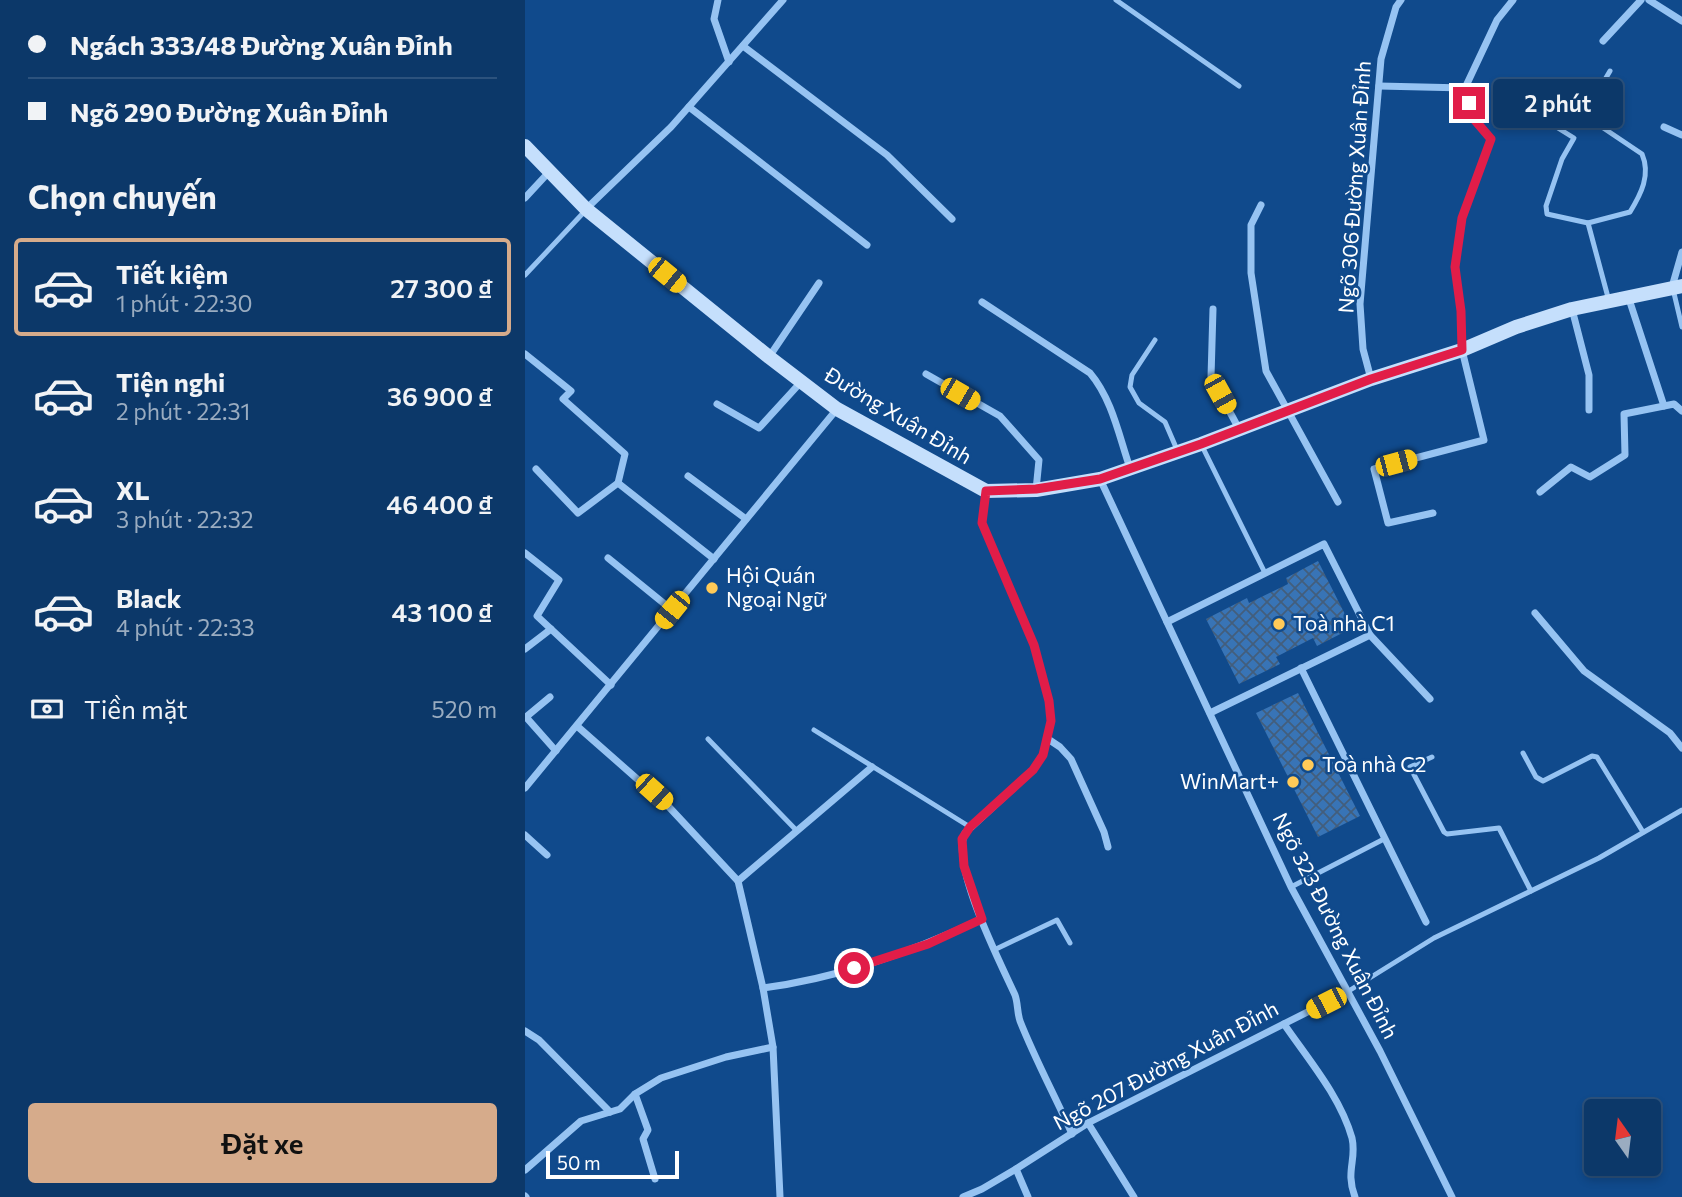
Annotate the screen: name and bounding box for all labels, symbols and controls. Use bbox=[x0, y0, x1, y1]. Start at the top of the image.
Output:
text: Ngách 333/48 Đường Xuân Đỉnh bbox=[70, 29, 453, 60]
street label: Ngõ 306 Đường Xuân Đỉnh bbox=[1332, 60, 1375, 314]
callout: 2 phút bbox=[1493, 78, 1623, 128]
route end bbox=[1453, 87, 1485, 119]
text: 2 phút bbox=[1525, 89, 1591, 117]
text: Ngõ 290 Đường Xuân Đỉnh bbox=[70, 96, 388, 127]
text: Chọn chuyến bbox=[28, 176, 217, 216]
car bbox=[645, 254, 690, 296]
icon: car bbox=[32, 256, 95, 319]
text: Tiết kiệm bbox=[116, 258, 228, 289]
text: 27 300 ₫ bbox=[390, 272, 493, 303]
text: 1 phút · 22:30 bbox=[116, 289, 253, 317]
street label: Đường Xuân Đỉnh bbox=[820, 360, 977, 468]
icon: car bbox=[32, 364, 95, 427]
text: Tiện nghi bbox=[116, 366, 225, 397]
car bbox=[1201, 371, 1240, 417]
car bbox=[937, 374, 984, 414]
text: 36 900 ₫ bbox=[387, 380, 493, 411]
text: 2 phút · 22:31 bbox=[116, 397, 250, 425]
car bbox=[1373, 447, 1420, 479]
icon: car bbox=[32, 472, 95, 535]
text: XL bbox=[116, 474, 150, 505]
text: 46 400 ₫ bbox=[386, 488, 493, 519]
text: 3 phút · 22:32 bbox=[116, 505, 254, 533]
place label: Hội Quán Ngoại Ngữ bbox=[726, 562, 827, 611]
icon: car bbox=[32, 580, 95, 643]
marker: Hội Quán Ngoại Ngữ bbox=[704, 580, 720, 596]
text: Black bbox=[116, 582, 182, 613]
car bbox=[651, 587, 694, 633]
text: 43 100 ₫ bbox=[391, 596, 493, 627]
place label: Toà nhà C1 bbox=[1293, 610, 1395, 635]
text: 4 phút · 22:33 bbox=[116, 613, 255, 641]
marker: Toà nhà C1 bbox=[1271, 616, 1287, 632]
icon: cash bbox=[28, 690, 66, 728]
text: Tiền mặt bbox=[84, 693, 188, 724]
text: 520 m bbox=[432, 695, 497, 723]
place label: Toà nhà C2 bbox=[1322, 751, 1426, 776]
marker: Toà nhà C2 bbox=[1300, 757, 1316, 773]
place label: WinMart+ bbox=[1180, 768, 1279, 793]
car bbox=[632, 770, 677, 814]
marker: WinMart+ bbox=[1285, 774, 1301, 790]
street label: Ngõ 323 Đường Xuân Đỉnh bbox=[1268, 808, 1404, 1042]
route start bbox=[838, 952, 870, 984]
car bbox=[1303, 984, 1350, 1022]
street label: Ngõ 207 Đường Xuân Đỉnh bbox=[1049, 995, 1282, 1135]
north arrow bbox=[1584, 1099, 1661, 1176]
map controls bbox=[1584, 1099, 1661, 1176]
button: Đặt xe bbox=[28, 1103, 497, 1183]
scale bar bbox=[546, 1148, 679, 1180]
text: 50 m bbox=[557, 1151, 601, 1174]

